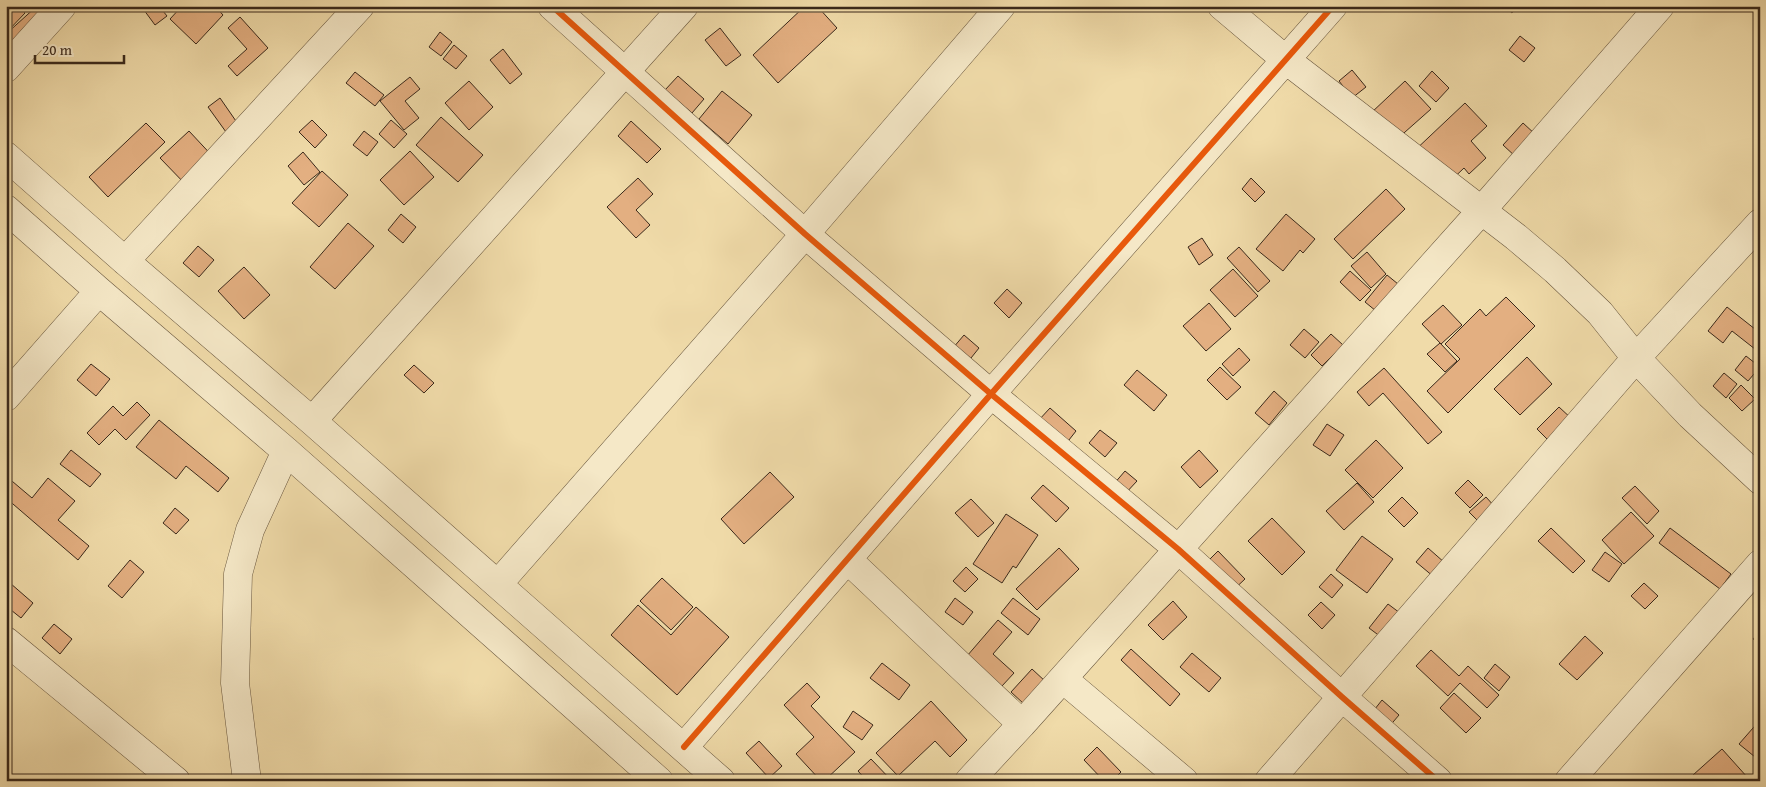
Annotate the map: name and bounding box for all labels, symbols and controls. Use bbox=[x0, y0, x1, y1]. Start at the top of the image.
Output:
scale bar bbox=[35, 32, 124, 64]
text: 20 m bbox=[42, 39, 73, 60]

